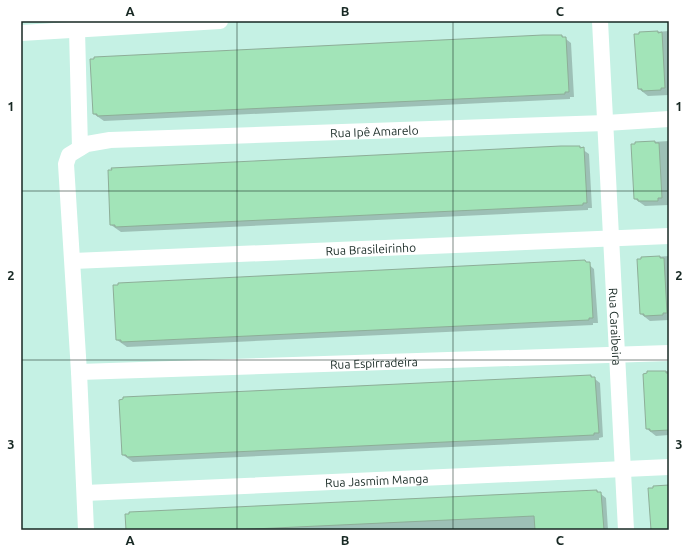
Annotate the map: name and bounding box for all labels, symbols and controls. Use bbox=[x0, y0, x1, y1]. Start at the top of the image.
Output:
text: A bbox=[125, 4, 135, 18]
text: B bbox=[341, 4, 350, 18]
text: C bbox=[556, 4, 565, 18]
text: 1 bbox=[7, 99, 15, 113]
text: 1 bbox=[675, 99, 683, 113]
street label: Rua Ipê Amarelo bbox=[330, 123, 419, 139]
street label: Rua Brasileirinho bbox=[325, 240, 416, 257]
text: 2 bbox=[7, 268, 15, 282]
text: 2 bbox=[675, 268, 683, 282]
street label: Rua Caraibeira bbox=[607, 287, 624, 366]
street label: Rua Espirradeira bbox=[330, 355, 418, 370]
text: 3 bbox=[7, 437, 15, 451]
text: 3 bbox=[675, 437, 683, 451]
street label: Rua Jasmim Manga bbox=[325, 471, 429, 489]
text: A bbox=[125, 533, 135, 547]
text: B bbox=[341, 533, 350, 547]
text: C bbox=[556, 533, 565, 547]

